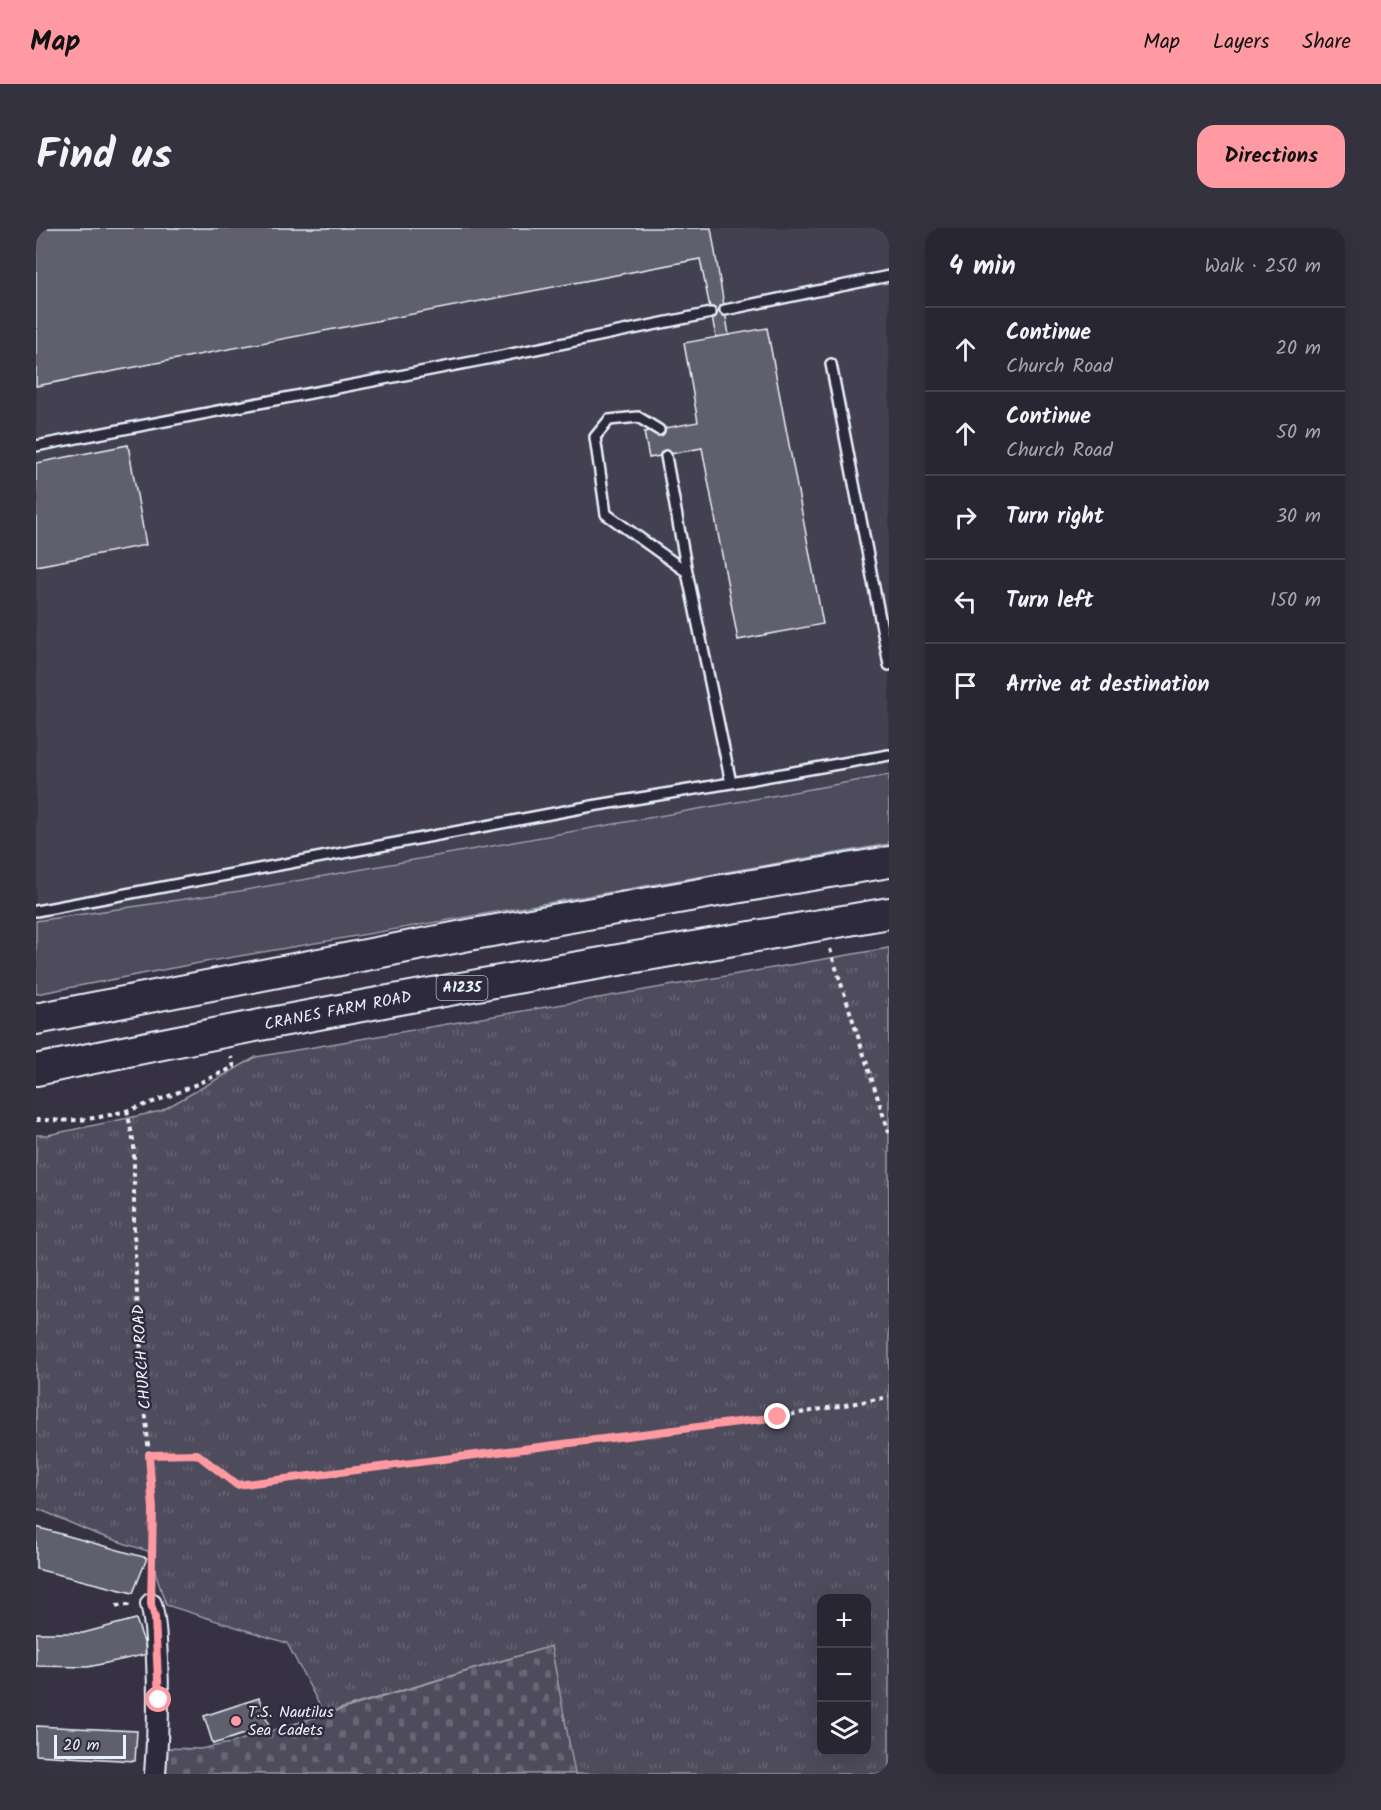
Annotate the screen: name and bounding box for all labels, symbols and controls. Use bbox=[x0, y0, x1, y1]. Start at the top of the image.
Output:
text: Map bbox=[30, 20, 81, 65]
text: Map bbox=[1143, 26, 1180, 59]
text: Layers bbox=[1213, 26, 1269, 59]
text: Share bbox=[1302, 26, 1351, 59]
text: Find us bbox=[36, 123, 172, 190]
button: Directions bbox=[1197, 125, 1345, 188]
text: 4 min bbox=[949, 246, 1016, 288]
text: Walk · 250 m bbox=[1205, 251, 1321, 283]
text: Continue bbox=[1006, 316, 1091, 351]
icon: ahead bbox=[949, 333, 982, 366]
text: 20 m bbox=[1275, 333, 1321, 365]
text: Church Road bbox=[1006, 351, 1113, 383]
text: Continue bbox=[1006, 400, 1091, 435]
icon: ahead bbox=[949, 417, 982, 450]
text: 50 m bbox=[1276, 417, 1321, 449]
text: Church Road bbox=[1006, 435, 1113, 467]
text: Turn right bbox=[1006, 500, 1104, 535]
icon: right bbox=[949, 501, 982, 534]
text: 30 m bbox=[1276, 501, 1321, 533]
text: Turn left bbox=[1006, 584, 1093, 619]
icon: left bbox=[949, 585, 982, 618]
text: 150 m bbox=[1270, 585, 1321, 617]
text: Arrive at destination bbox=[1006, 668, 1209, 703]
icon: arrive bbox=[949, 669, 982, 702]
road number: A1235 bbox=[436, 976, 488, 1000]
street label: CRANES FARM ROAD bbox=[262, 984, 414, 1038]
street label: CHURCH ROAD bbox=[126, 1304, 158, 1410]
route end bbox=[764, 1403, 790, 1429]
map controls bbox=[817, 1594, 871, 1756]
button: + bbox=[817, 1594, 871, 1648]
button: − bbox=[817, 1648, 871, 1702]
route start bbox=[145, 1686, 171, 1712]
place label: T.S. Nautilus Sea Cadets bbox=[248, 1700, 334, 1743]
button: layers bbox=[817, 1702, 871, 1756]
marker: T.S. Nautilus Sea Cadets bbox=[229, 1714, 243, 1728]
scale bar bbox=[54, 1732, 126, 1760]
text: 20 m bbox=[63, 1733, 99, 1758]

